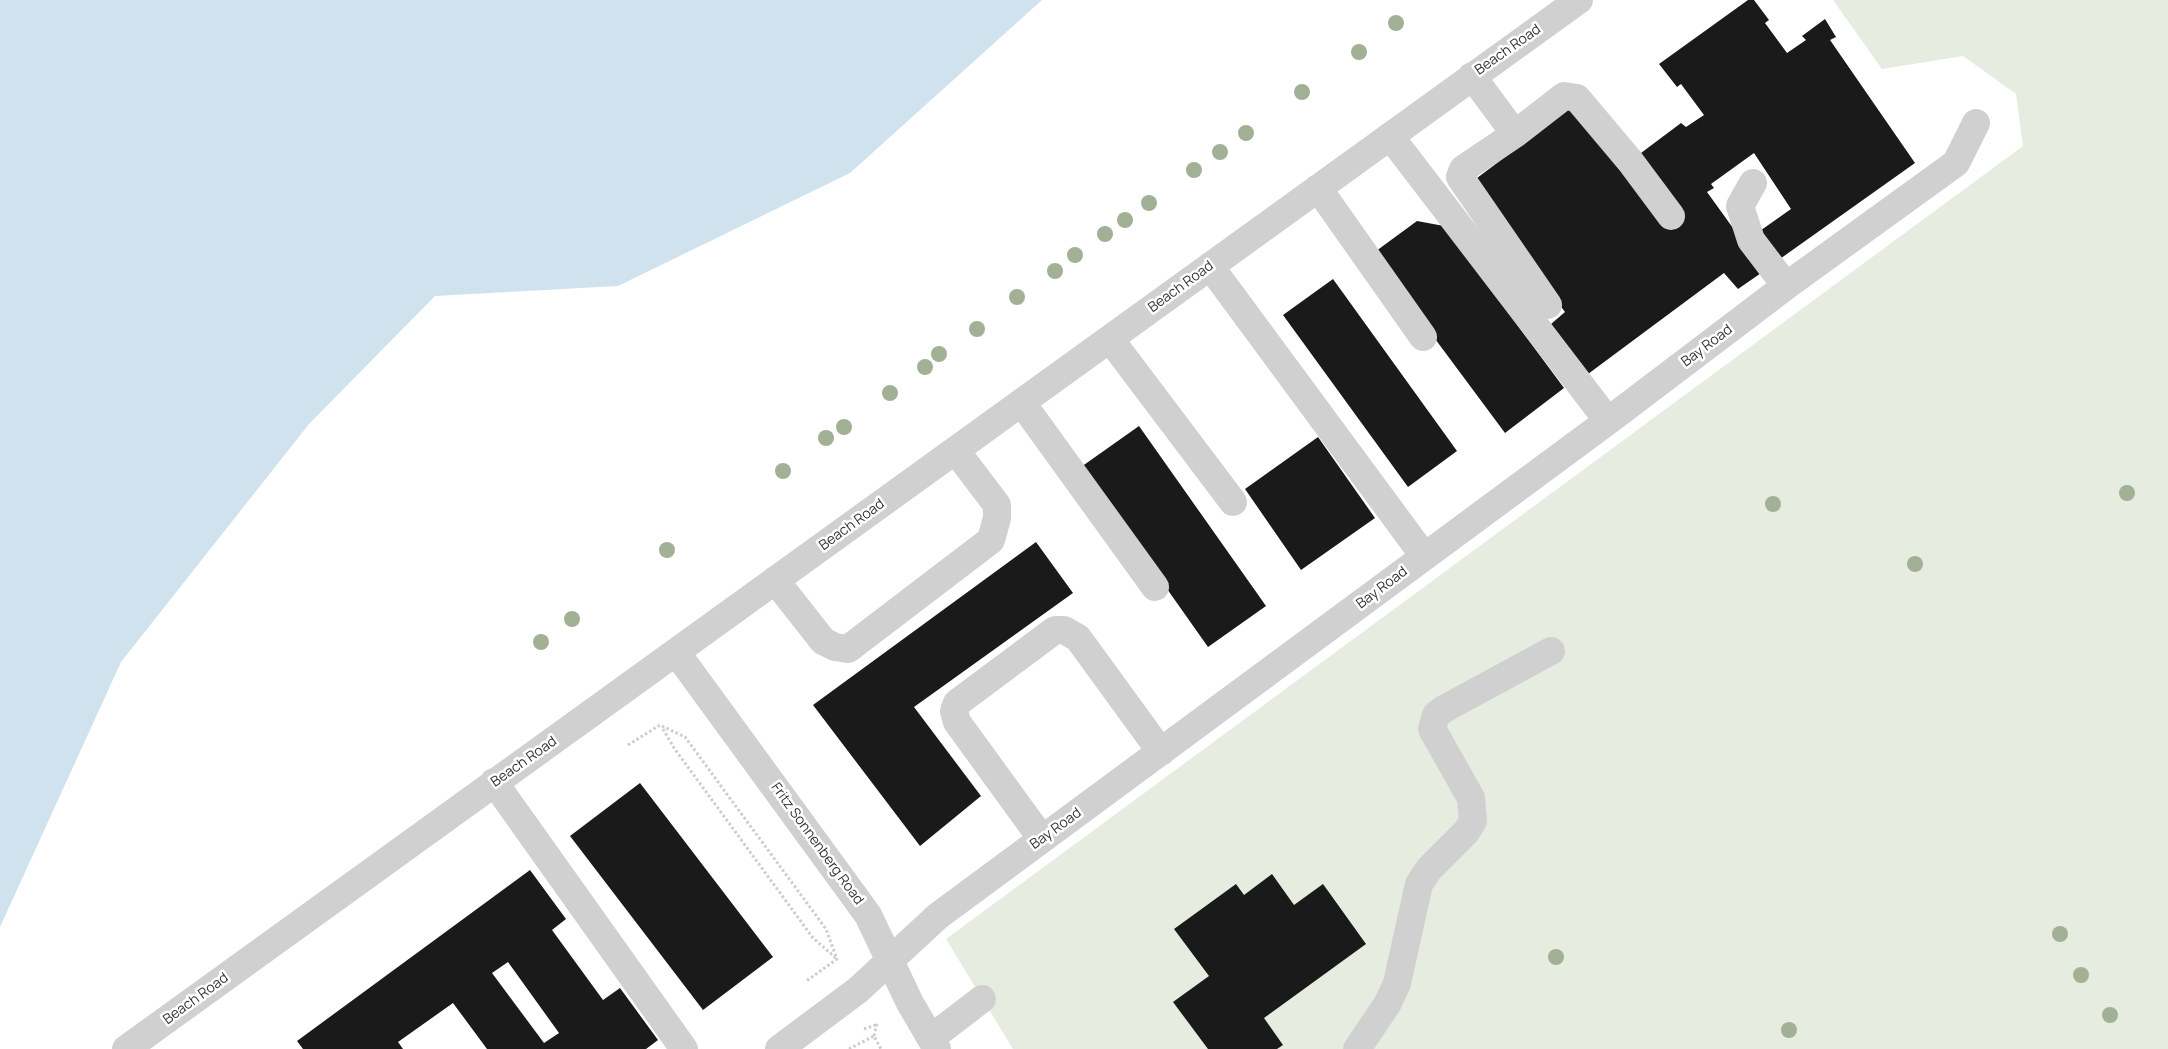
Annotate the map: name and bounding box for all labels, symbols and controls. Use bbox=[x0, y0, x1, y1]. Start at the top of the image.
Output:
street label: Beach Road bbox=[1472, 21, 1544, 79]
street label: Beach Road bbox=[1145, 258, 1217, 316]
street label: Bay Road bbox=[1678, 321, 1736, 371]
street label: Beach Road bbox=[816, 496, 888, 554]
street label: Bay Road bbox=[1353, 563, 1411, 613]
street label: Beach Road bbox=[488, 733, 560, 791]
street label: Fritz Sonnenberg Road bbox=[767, 780, 867, 908]
street label: Bay Road bbox=[1027, 805, 1085, 853]
street label: Beach Road bbox=[160, 970, 232, 1028]

